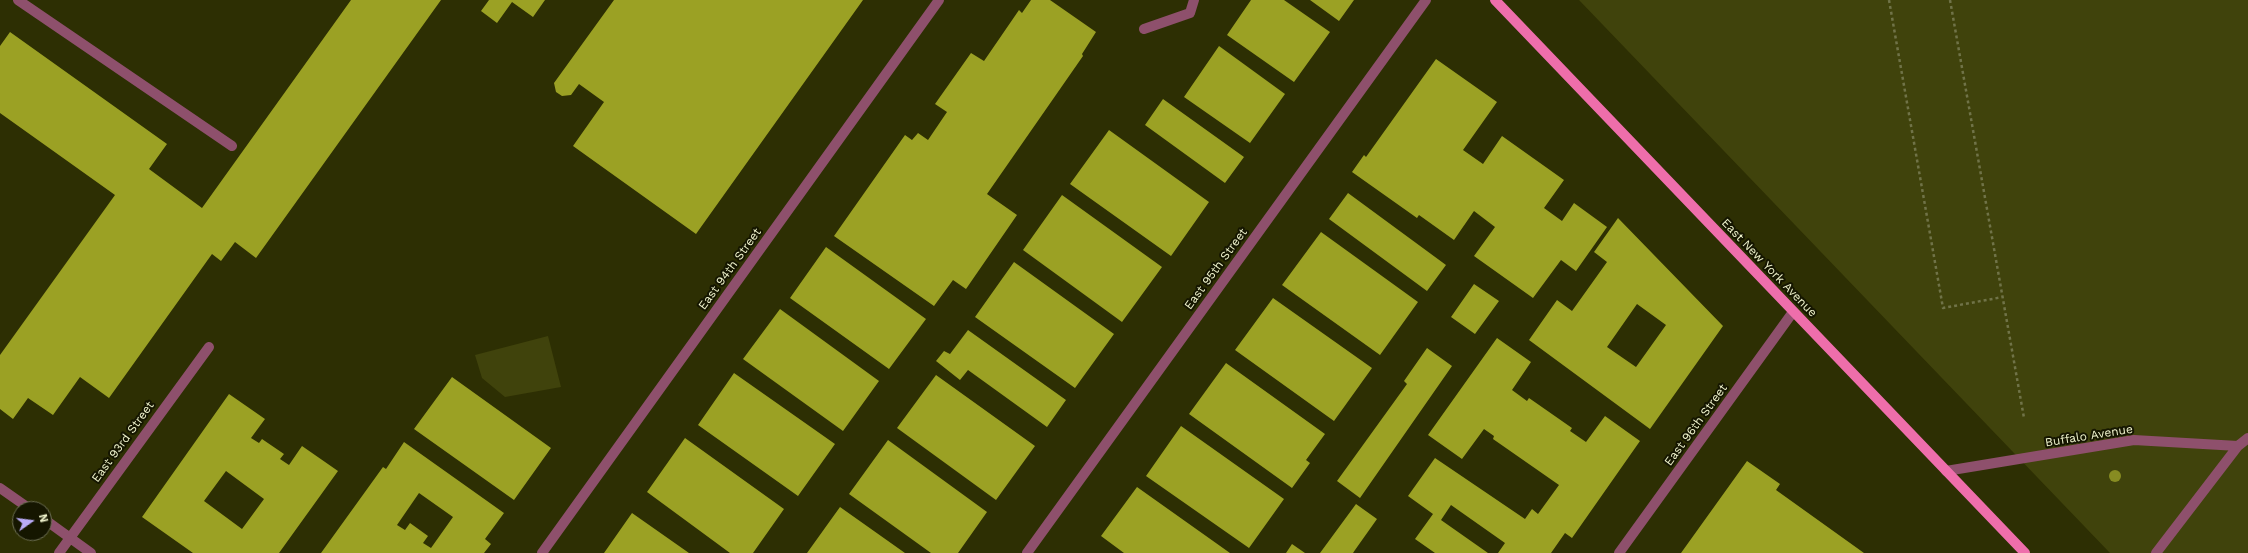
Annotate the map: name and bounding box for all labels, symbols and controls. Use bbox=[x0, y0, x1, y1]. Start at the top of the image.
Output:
street label: East New York Avenue bbox=[1718, 216, 1820, 320]
street label: East 94th Street bbox=[696, 225, 764, 313]
street label: East 95th Street bbox=[1182, 226, 1250, 312]
street label: East 96th Street bbox=[1662, 381, 1730, 469]
street label: East 93rd Street bbox=[89, 399, 157, 485]
street label: Buffalo Avenue bbox=[2044, 422, 2134, 450]
north arrow bbox=[12, 501, 52, 541]
text: N bbox=[36, 513, 50, 524]

